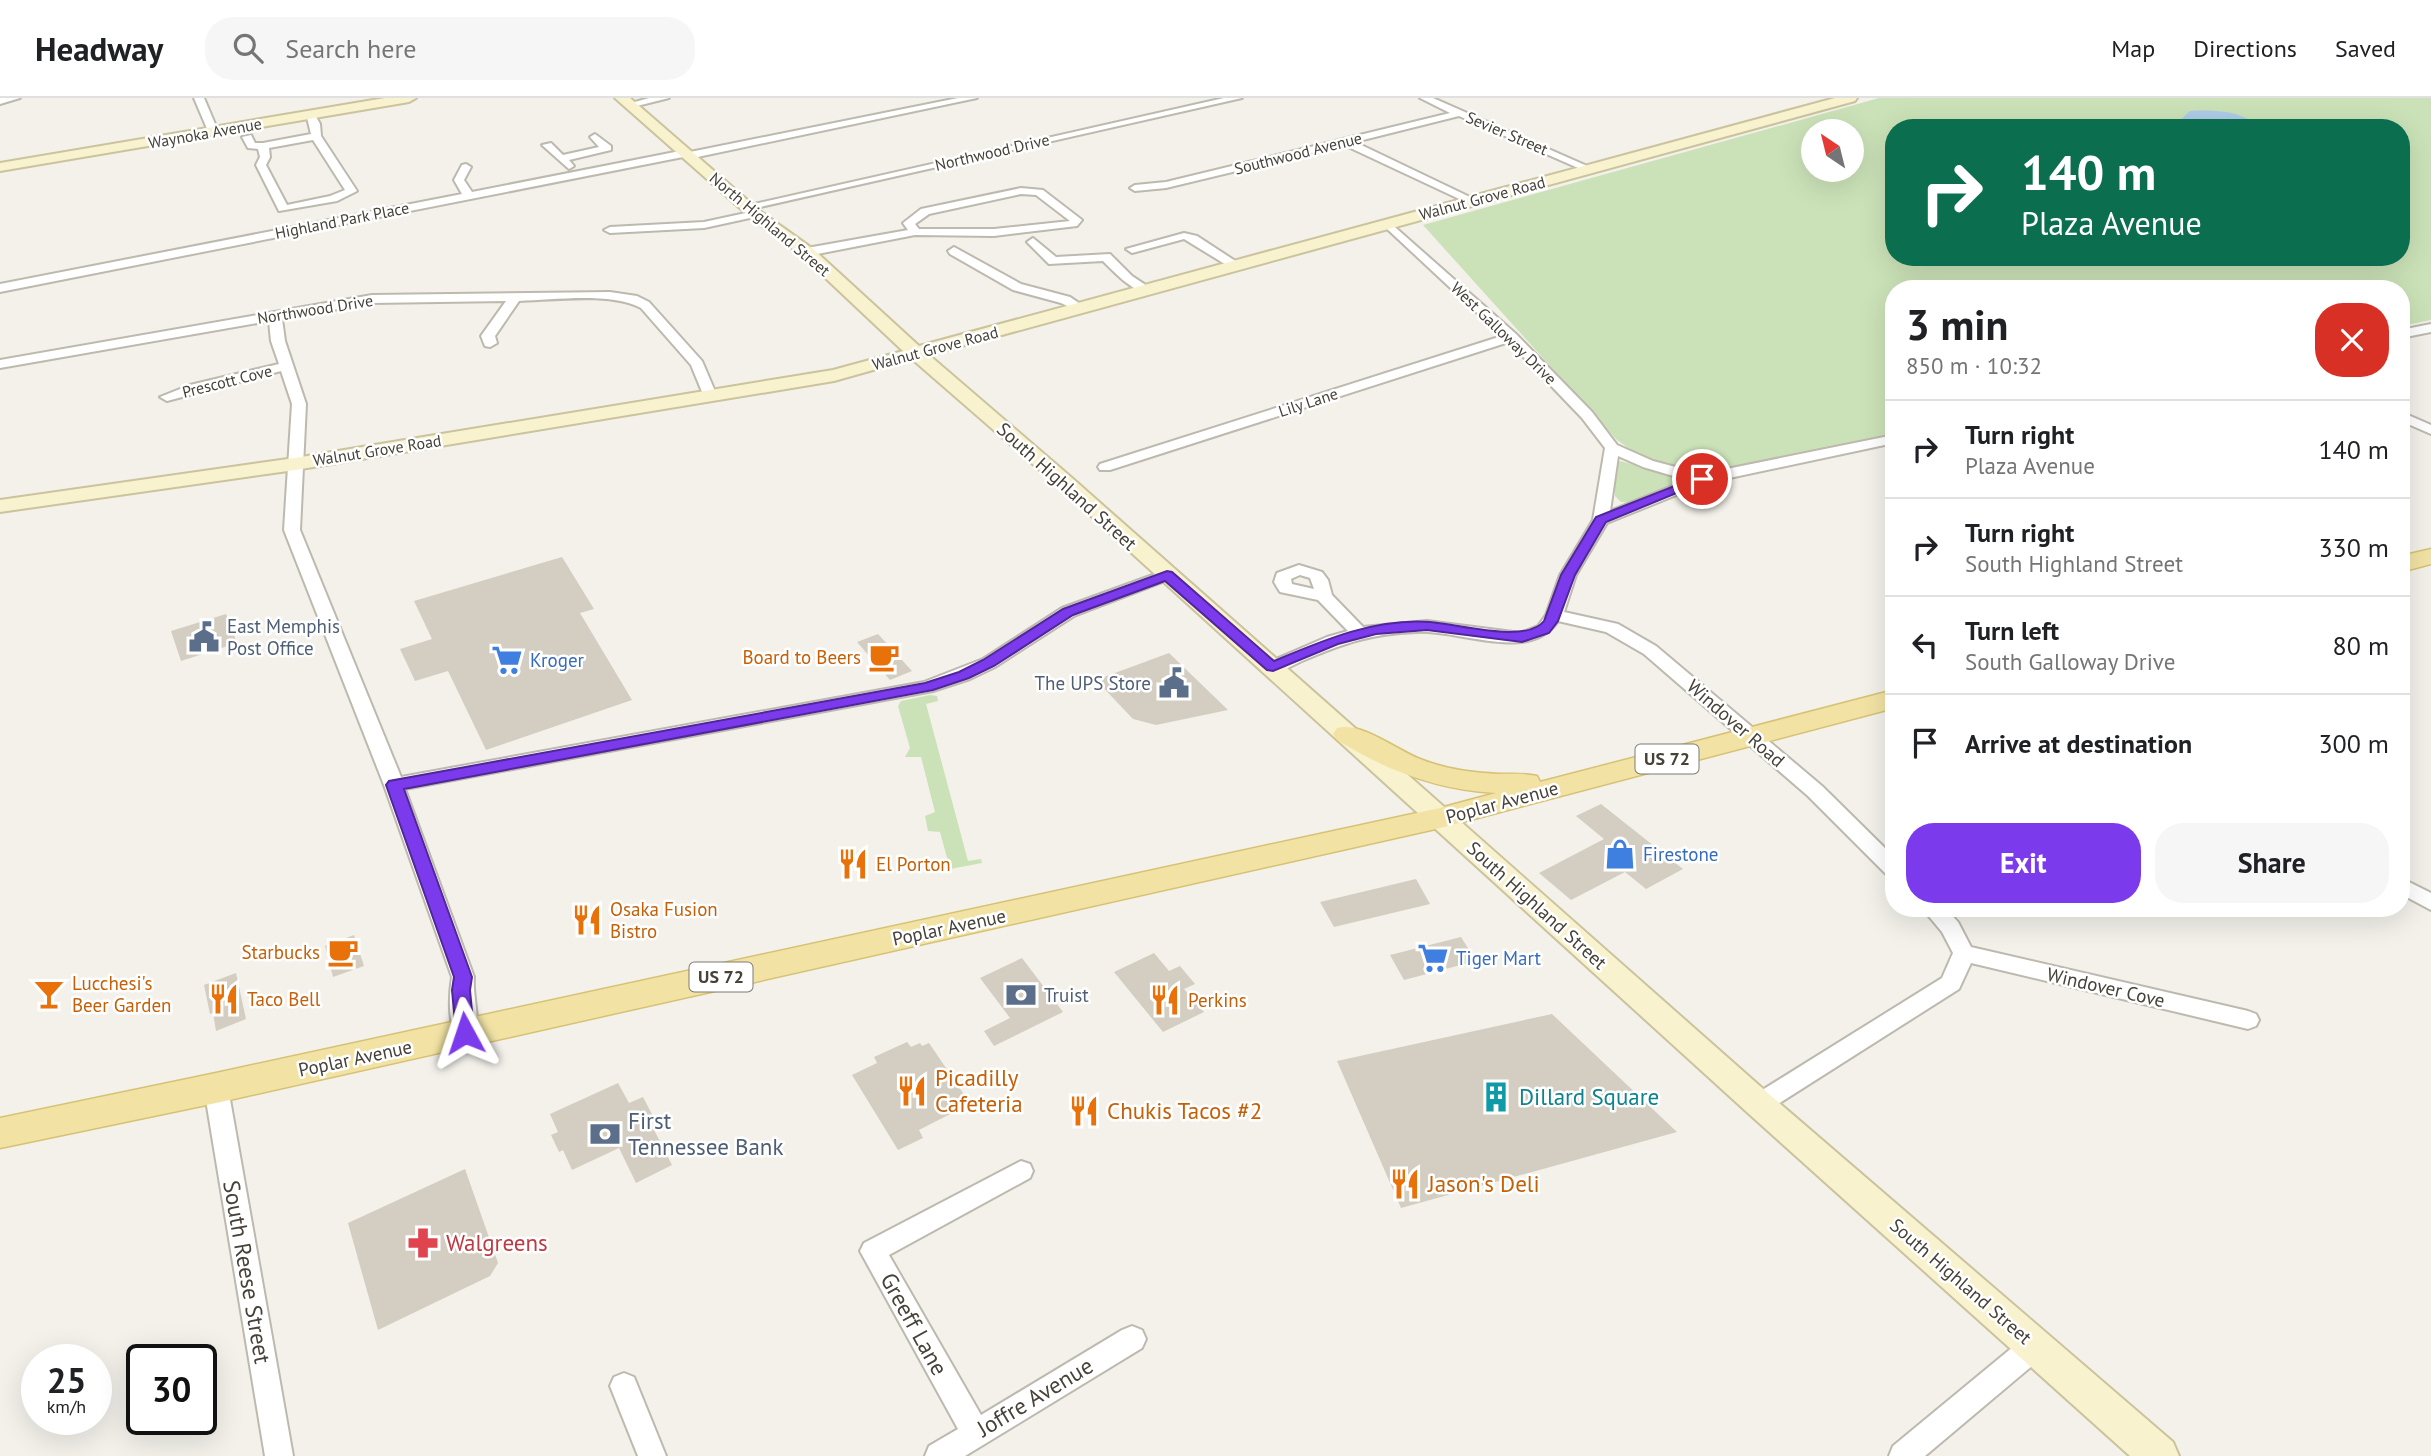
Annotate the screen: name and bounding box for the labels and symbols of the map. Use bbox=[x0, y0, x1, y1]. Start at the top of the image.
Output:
street label: Sevier Street bbox=[1463, 107, 1551, 159]
street label: Waynoka Avenue bbox=[147, 113, 263, 153]
north arrow bbox=[1801, 119, 1864, 182]
street label: Southwood Avenue bbox=[1232, 127, 1364, 179]
street label: Northwood Drive bbox=[933, 129, 1051, 175]
street label: North Highland Street bbox=[706, 168, 835, 281]
street label: Walnut Grove Road bbox=[1417, 172, 1547, 224]
street label: Highland Park Place bbox=[273, 197, 411, 243]
street label: West Galloway Drive bbox=[1447, 277, 1561, 389]
street label: Northwood Drive bbox=[256, 290, 374, 328]
street label: Walnut Grove Road bbox=[870, 322, 1000, 374]
street label: Prescott Cove bbox=[180, 360, 274, 402]
street label: Lily Lane bbox=[1276, 383, 1340, 421]
street label: South Highland Street bbox=[992, 417, 1142, 556]
street label: Walnut Grove Road bbox=[311, 430, 443, 470]
pin bbox=[1672, 449, 1732, 509]
place label: East Memphis Post Office bbox=[227, 614, 340, 660]
public building icon: East Memphis Post Office bbox=[187, 620, 221, 654]
cafe icon: Board to Beers bbox=[867, 640, 901, 674]
supermarket icon: Kroger bbox=[490, 643, 524, 677]
place label: Board to Beers bbox=[742, 645, 861, 669]
place label: Kroger bbox=[530, 648, 585, 672]
public building icon: The UPS Store bbox=[1157, 666, 1191, 700]
place label: The UPS Store bbox=[1035, 671, 1151, 695]
street label: Windover Road bbox=[1682, 674, 1790, 772]
road number: US 72 bbox=[1636, 744, 1698, 774]
street label: Poplar Avenue bbox=[1443, 775, 1561, 829]
street label: South Highland Street bbox=[1462, 836, 1612, 975]
shop icon: Firestone bbox=[1603, 837, 1637, 871]
place label: Firestone bbox=[1643, 842, 1719, 866]
restaurant icon: El Porton bbox=[836, 847, 870, 881]
place label: El Porton bbox=[876, 852, 951, 876]
place label: Osaka Fusion Bistro bbox=[610, 897, 718, 943]
restaurant icon: Osaka Fusion Bistro bbox=[570, 903, 604, 937]
street label: Poplar Avenue bbox=[890, 903, 1008, 951]
cafe icon: Starbucks bbox=[326, 935, 360, 969]
place label: Starbucks bbox=[241, 940, 320, 964]
supermarket icon: Tiger Mart bbox=[1416, 941, 1450, 975]
place label: Tiger Mart bbox=[1456, 946, 1542, 970]
road number: US 72 bbox=[690, 962, 752, 992]
street label: Windover Cove bbox=[2045, 962, 2167, 1012]
place label: Lucchesi's Beer Garden bbox=[72, 971, 172, 1017]
bar icon: Lucchesi's Beer Garden bbox=[32, 977, 66, 1011]
bank icon: Truist bbox=[1004, 978, 1038, 1012]
restaurant icon: Taco Bell bbox=[207, 982, 241, 1016]
place label: Truist bbox=[1044, 983, 1089, 1007]
restaurant icon: Perkins bbox=[1148, 983, 1182, 1017]
place label: Taco Bell bbox=[247, 987, 321, 1011]
place label: Perkins bbox=[1188, 988, 1247, 1012]
position arrow bbox=[428, 996, 502, 1070]
street label: Poplar Avenue bbox=[296, 1034, 414, 1082]
place label: Picadilly Cafeteria bbox=[935, 1063, 1023, 1118]
restaurant icon: Picadilly Cafeteria bbox=[895, 1074, 929, 1108]
building icon: Dillard Square bbox=[1479, 1080, 1513, 1114]
place label: Dillard Square bbox=[1519, 1082, 1659, 1111]
restaurant icon: Chukis Tacos #2 bbox=[1067, 1094, 1101, 1128]
place label: Chukis Tacos #2 bbox=[1107, 1096, 1262, 1125]
place label: First Tennessee Bank bbox=[628, 1106, 783, 1161]
bank icon: First Tennessee Bank bbox=[588, 1117, 622, 1151]
restaurant icon: Jason's Deli bbox=[1388, 1167, 1422, 1201]
place label: Jason's Deli bbox=[1427, 1169, 1540, 1198]
street label: South Reese Street bbox=[217, 1178, 278, 1366]
street label: South Highland Street bbox=[1885, 1213, 2037, 1349]
pharmacy icon: Walgreens bbox=[406, 1226, 440, 1260]
place label: Walgreens bbox=[446, 1228, 548, 1257]
street label: Greeff Lane bbox=[874, 1267, 954, 1380]
speed limit sign: 30 bbox=[126, 1344, 217, 1435]
street label: Joffre Avenue bbox=[971, 1351, 1098, 1443]

